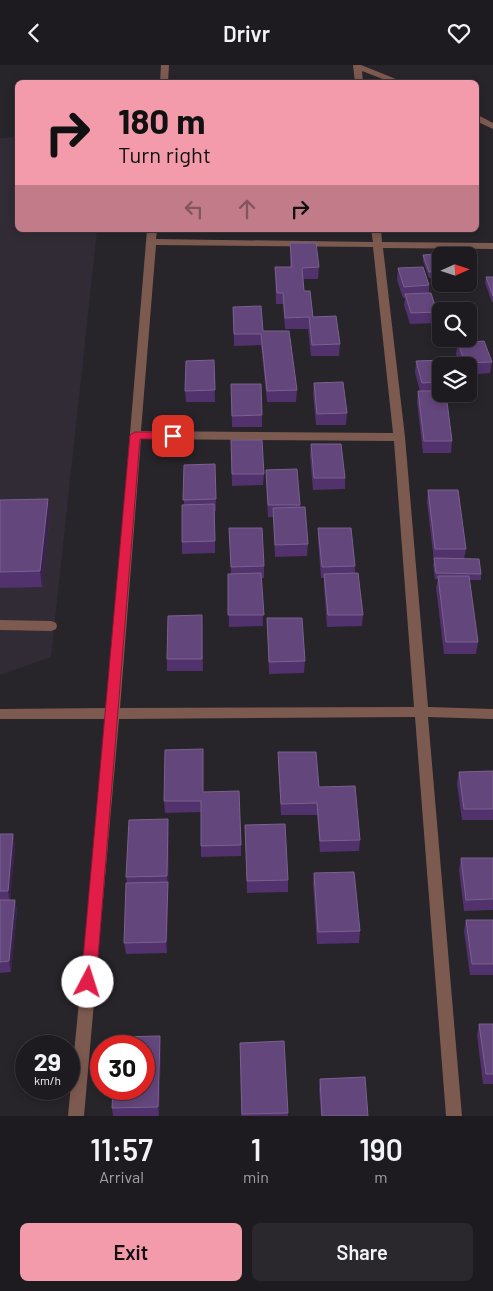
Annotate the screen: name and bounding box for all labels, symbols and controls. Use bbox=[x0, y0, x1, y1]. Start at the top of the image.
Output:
icon: back bbox=[20, 19, 48, 47]
icon: heart bbox=[445, 19, 473, 47]
text: Drivr bbox=[223, 20, 270, 46]
text: 180 m bbox=[118, 99, 206, 141]
icon: right bbox=[35, 100, 100, 165]
text: Turn right bbox=[118, 141, 211, 167]
icon: left bbox=[180, 195, 208, 223]
icon: ahead bbox=[233, 195, 261, 223]
icon: right bbox=[286, 195, 314, 223]
north arrow bbox=[432, 247, 478, 293]
map controls bbox=[432, 247, 477, 402]
button: search bbox=[432, 302, 477, 347]
button: layers bbox=[432, 357, 477, 402]
pin bbox=[152, 415, 194, 457]
icon: arrive bbox=[159, 422, 187, 450]
position arrow bbox=[61, 955, 113, 1007]
speed limit sign: 30 bbox=[90, 1035, 155, 1100]
text: 29 bbox=[34, 1046, 61, 1076]
text: km/h bbox=[34, 1073, 61, 1087]
text: 11:57 bbox=[90, 1131, 153, 1167]
text: 1 bbox=[251, 1131, 261, 1167]
text: 190 bbox=[359, 1131, 403, 1167]
text: Arrival bbox=[99, 1167, 144, 1186]
text: min bbox=[243, 1167, 269, 1186]
text: m bbox=[374, 1167, 388, 1186]
button: Exit bbox=[20, 1223, 242, 1281]
button: Share bbox=[252, 1223, 473, 1281]

